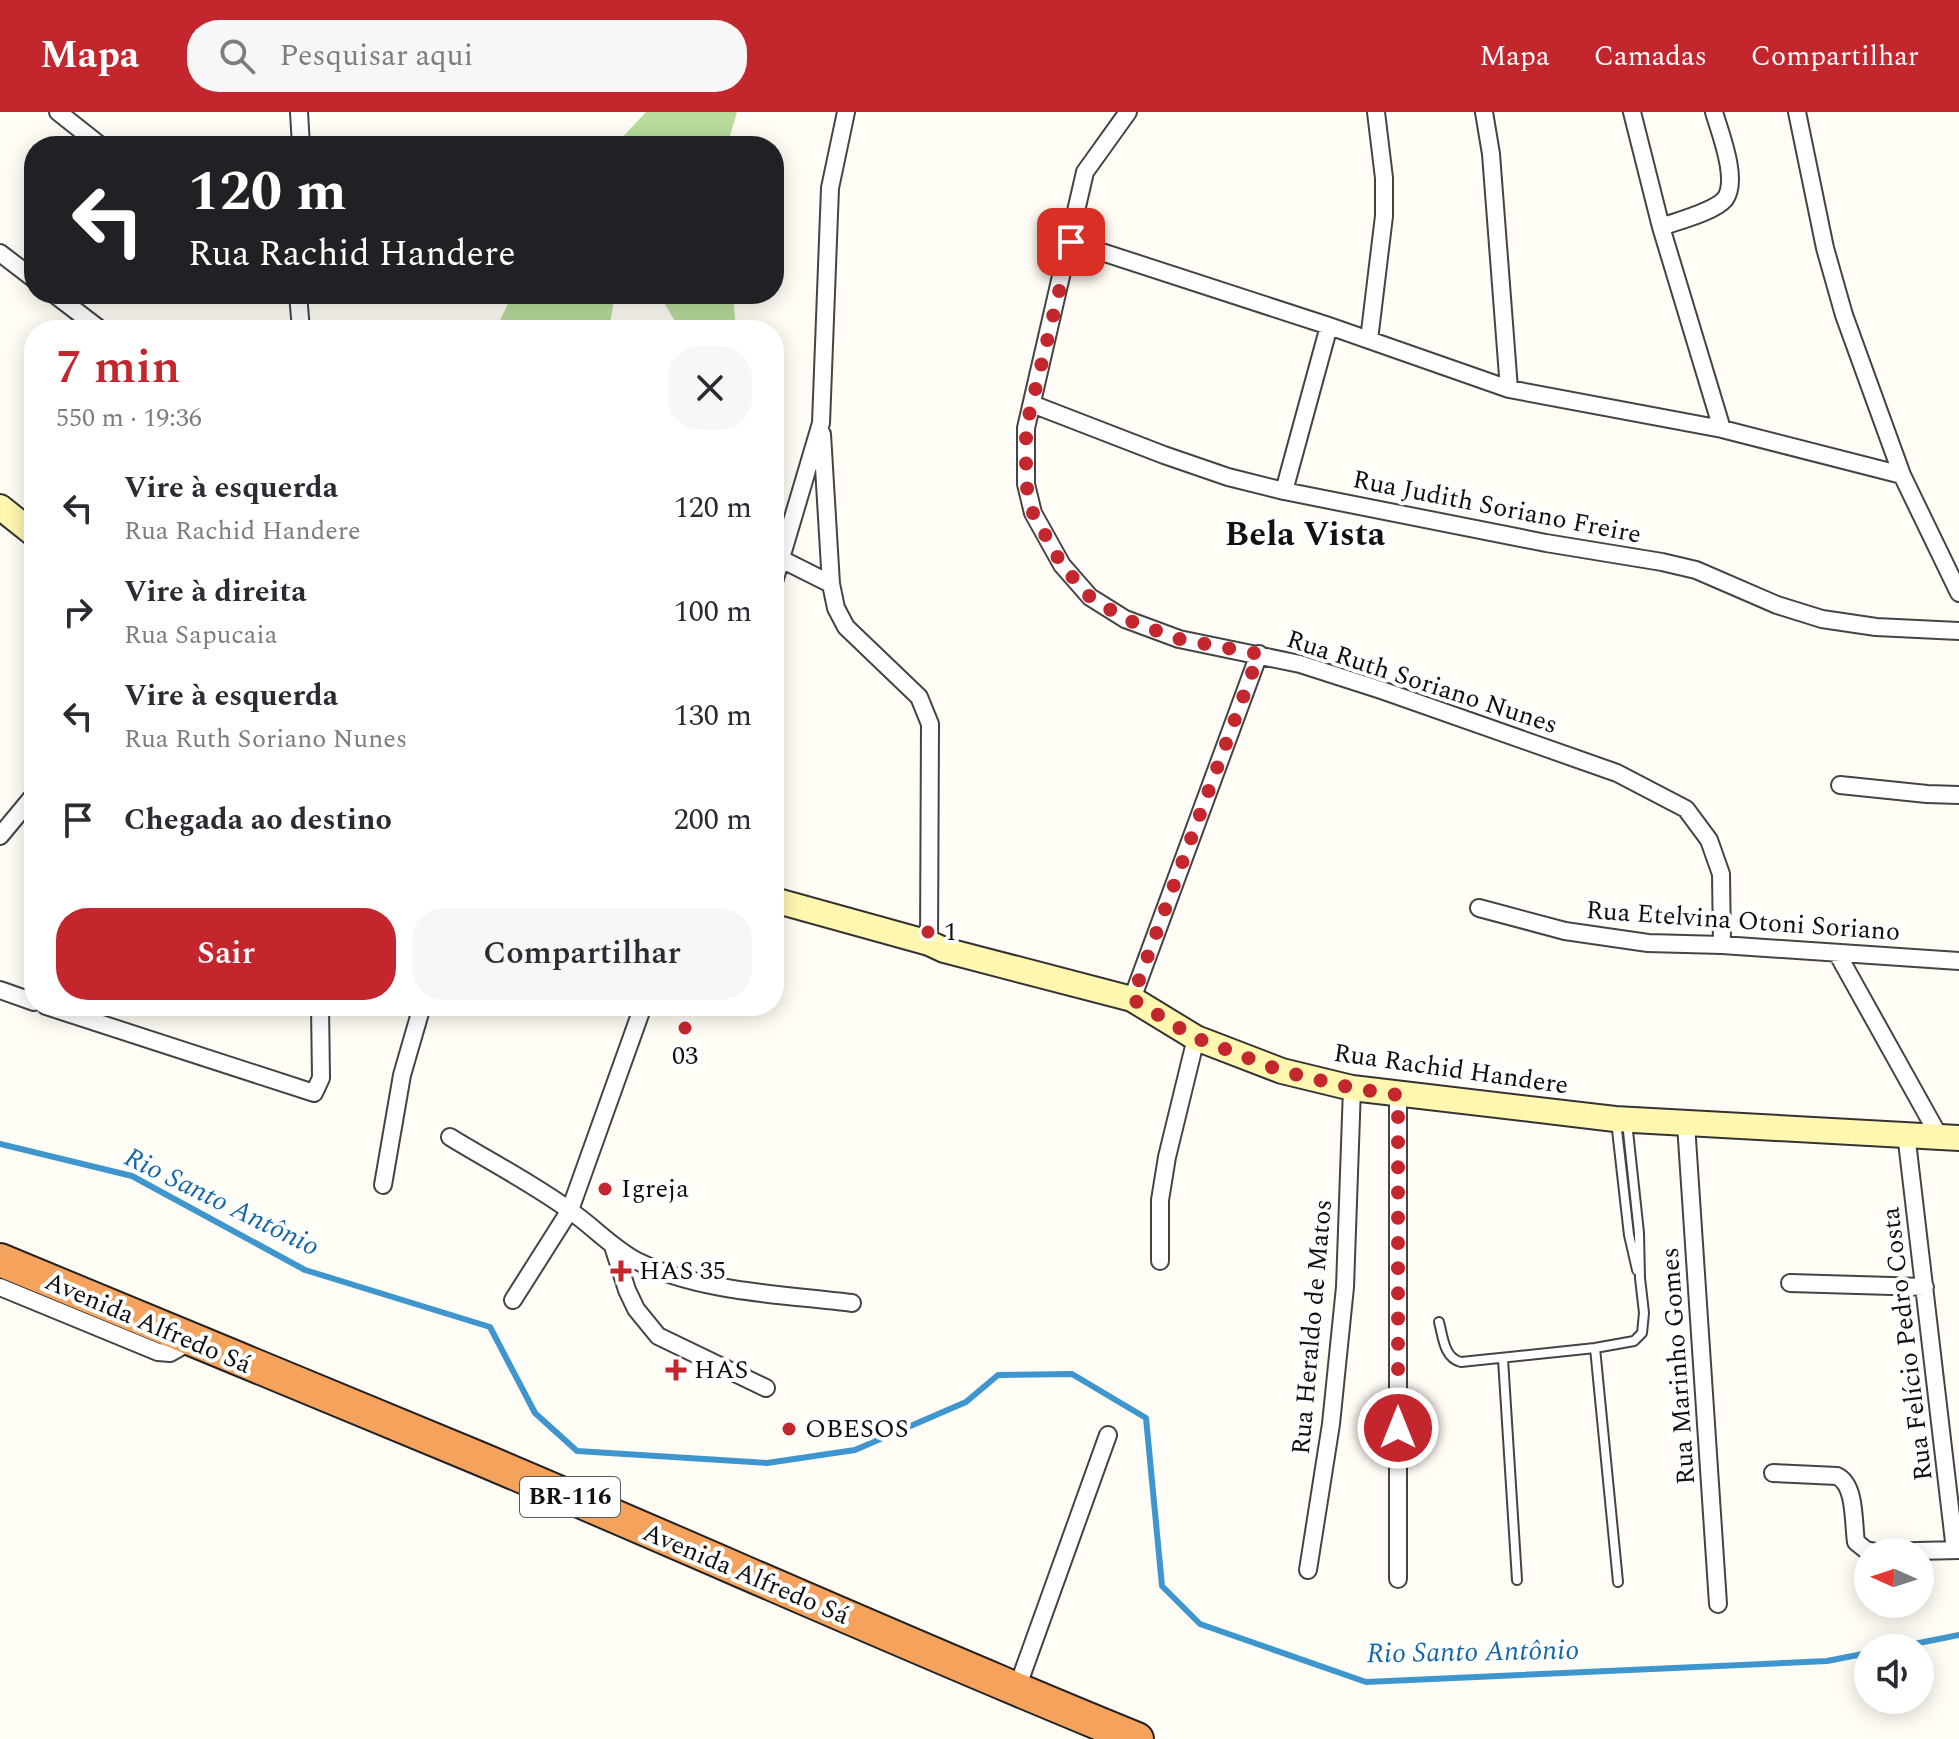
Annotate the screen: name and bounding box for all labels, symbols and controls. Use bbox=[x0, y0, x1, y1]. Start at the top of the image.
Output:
search box bbox=[187, 20, 747, 92]
text: Mapa bbox=[40, 27, 139, 85]
text: Pesquisar aqui bbox=[279, 33, 473, 79]
icon: search bbox=[215, 34, 259, 78]
text: Mapa bbox=[1479, 35, 1550, 78]
text: Camadas bbox=[1594, 35, 1707, 78]
text: Compartilhar bbox=[1751, 35, 1919, 78]
text: 120 m bbox=[188, 150, 347, 235]
icon: left bbox=[56, 168, 160, 272]
pin bbox=[1037, 208, 1105, 276]
icon: arrive bbox=[1049, 220, 1093, 264]
text: Rua Rachid Handere bbox=[188, 227, 516, 282]
text: 7 min bbox=[56, 331, 181, 404]
button: close bbox=[668, 346, 752, 430]
text: 550 m · 19:36 bbox=[56, 398, 202, 438]
street label: Rua Judith Soriano Freire bbox=[1349, 459, 1645, 555]
text: Vire à esquerda bbox=[124, 465, 338, 511]
text: 120 m bbox=[674, 485, 752, 531]
icon: left bbox=[56, 486, 100, 530]
district label: Bela Vista bbox=[1225, 509, 1386, 561]
text: Rua Rachid Handere bbox=[124, 511, 361, 551]
text: Vire à direita bbox=[124, 569, 307, 615]
text: 100 m bbox=[674, 589, 752, 635]
icon: right bbox=[56, 590, 100, 634]
text: Rua Sapucaia bbox=[124, 615, 277, 655]
street label: Rua Ruth Soriano Nunes bbox=[1281, 619, 1563, 745]
text: Vire à esquerda bbox=[124, 673, 338, 719]
text: 130 m bbox=[674, 693, 752, 739]
icon: left bbox=[56, 694, 100, 738]
text: Rua Ruth Soriano Nunes bbox=[124, 719, 407, 759]
text: Chegada ao destino bbox=[124, 797, 392, 843]
text: 200 m bbox=[674, 797, 752, 843]
icon: arrive bbox=[56, 798, 100, 842]
street label: Rua Etelvina Otoni Soriano bbox=[1585, 890, 1901, 952]
button: Sair bbox=[56, 908, 396, 1000]
button: Compartilhar bbox=[412, 908, 752, 1000]
place label: 1 bbox=[944, 912, 957, 952]
marker: 1 bbox=[919, 923, 937, 941]
marker: 03 bbox=[676, 1019, 694, 1037]
street label: Rua Rachid Handere bbox=[1331, 1033, 1571, 1105]
place label: 03 bbox=[672, 1036, 698, 1076]
water label: Rio Santo Antônio bbox=[117, 1136, 327, 1268]
place label: Igreja bbox=[621, 1169, 689, 1209]
marker: Igreja bbox=[596, 1180, 614, 1198]
street label: Rua Heraldo de Matos bbox=[1281, 1198, 1343, 1456]
street label: Rua Felício Pedro Costa bbox=[1870, 1205, 1944, 1483]
street label: Rua Marinho Gomes bbox=[1650, 1246, 1706, 1486]
place label: HAS 35 bbox=[639, 1251, 726, 1291]
marker: HAS 35 bbox=[610, 1260, 632, 1282]
street label: Avenida Alfredo Sá bbox=[38, 1261, 258, 1385]
place label: HAS bbox=[694, 1350, 748, 1390]
marker: HAS bbox=[665, 1359, 687, 1381]
position arrow bbox=[1356, 1386, 1440, 1470]
place label: OBESOS bbox=[805, 1409, 909, 1449]
marker: OBESOS bbox=[780, 1420, 798, 1438]
road number: BR-116 bbox=[520, 1477, 620, 1517]
street label: Avenida Alfredo Sá bbox=[636, 1512, 856, 1636]
north arrow bbox=[1854, 1538, 1934, 1618]
map controls bbox=[1854, 1538, 1934, 1714]
water label: Rio Santo Antônio bbox=[1366, 1629, 1580, 1675]
button: sound bbox=[1854, 1634, 1934, 1714]

